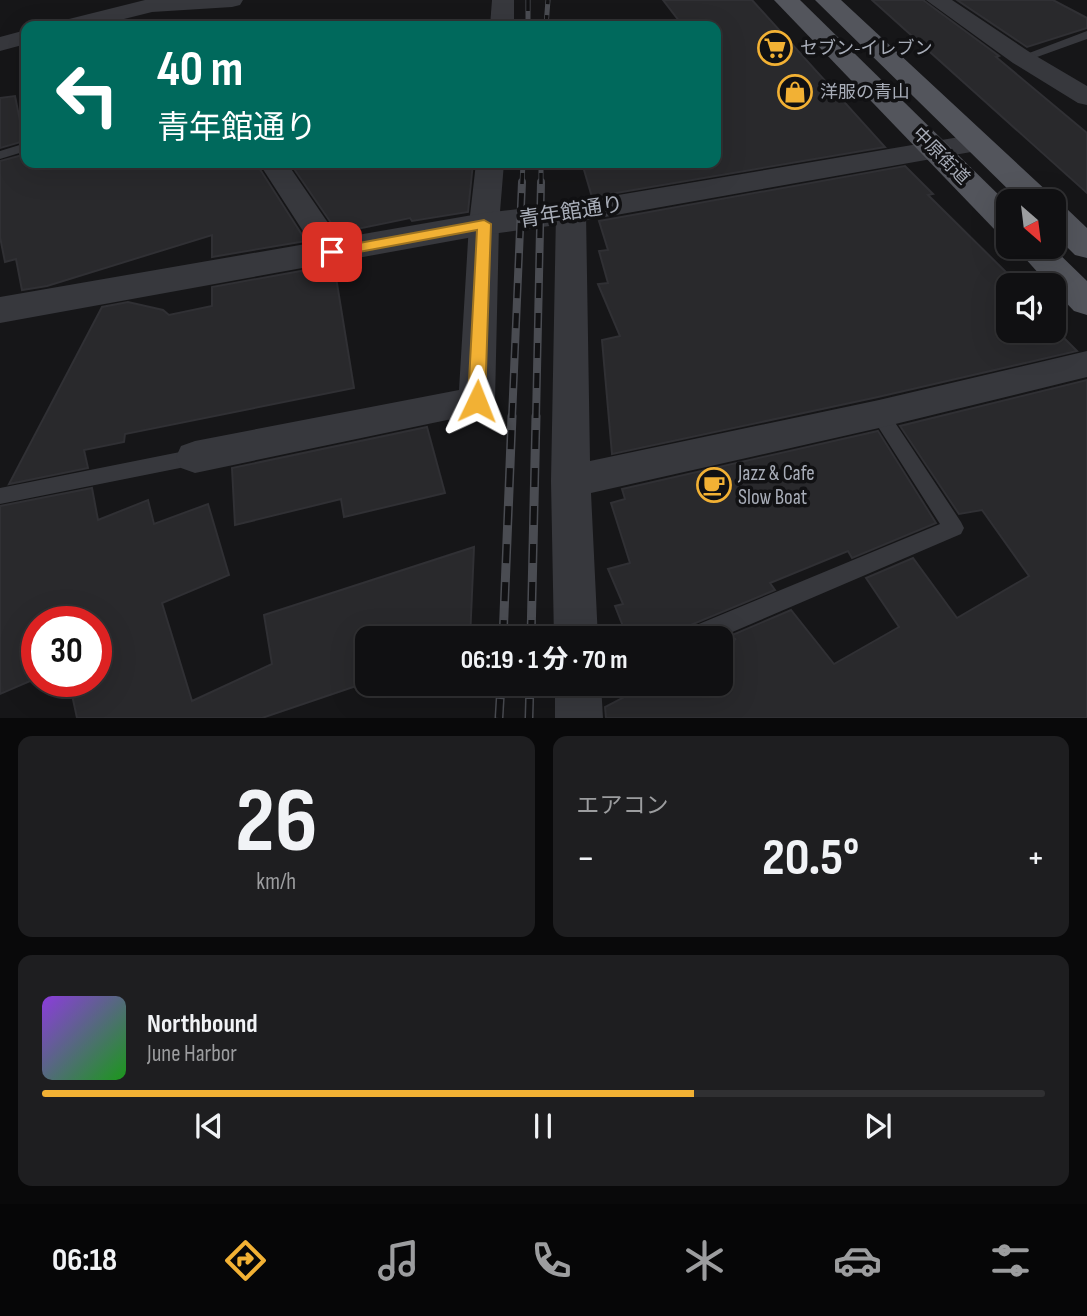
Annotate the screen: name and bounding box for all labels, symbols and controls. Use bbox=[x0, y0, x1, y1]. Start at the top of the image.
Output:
supermarket icon: セブン-イレブン bbox=[756, 29, 794, 67]
place label: セブン-イレブン bbox=[800, 38, 933, 59]
text: 40 m bbox=[157, 41, 243, 100]
icon: left bbox=[42, 49, 133, 140]
shop icon: 洋服の青山 bbox=[776, 73, 814, 111]
place label: 洋服の青山 bbox=[820, 82, 910, 103]
text: 青年館通り bbox=[157, 109, 317, 148]
street label: 中原街道 bbox=[908, 123, 974, 189]
north arrow bbox=[996, 189, 1066, 259]
map controls bbox=[996, 189, 1066, 343]
street label: 青年館通り bbox=[517, 191, 625, 233]
pin bbox=[302, 222, 362, 282]
icon: arrive bbox=[313, 233, 351, 271]
button: sound bbox=[996, 273, 1066, 343]
position arrow bbox=[440, 364, 514, 438]
place label: Jazz & Cafe Slow Boat bbox=[737, 461, 815, 510]
cafe icon: Jazz & Cafe Slow Boat bbox=[695, 466, 733, 504]
speed limit sign: 30 bbox=[21, 606, 112, 697]
text: 06:19 · 1 分 · 70 m bbox=[461, 645, 627, 676]
text: 26 bbox=[235, 768, 318, 877]
text: エアコン bbox=[577, 792, 669, 820]
text: 20.5° bbox=[762, 827, 859, 890]
text: − bbox=[577, 836, 595, 881]
text: + bbox=[1026, 836, 1045, 881]
text: km/h bbox=[256, 868, 296, 896]
text: Northbound bbox=[147, 1009, 258, 1040]
text: June Harbor bbox=[147, 1040, 237, 1068]
icon: previous bbox=[190, 1107, 228, 1145]
icon: pause bbox=[524, 1107, 562, 1145]
icon: next bbox=[859, 1107, 897, 1145]
icon: directions bbox=[221, 1236, 270, 1285]
icon: music bbox=[374, 1236, 423, 1285]
icon: phone bbox=[527, 1236, 576, 1285]
icon: climate bbox=[680, 1236, 729, 1285]
icon: car bbox=[833, 1236, 882, 1285]
icon: filters bbox=[986, 1236, 1035, 1285]
text: 06:18 bbox=[52, 1241, 117, 1280]

